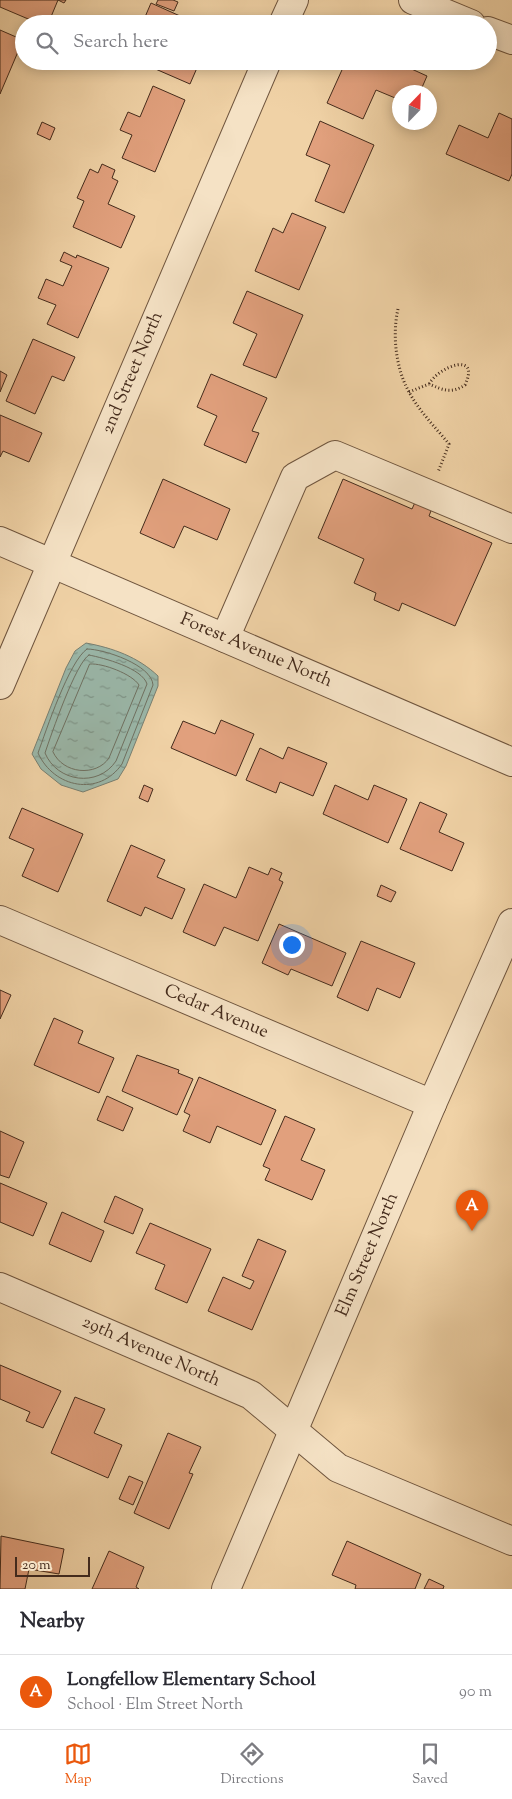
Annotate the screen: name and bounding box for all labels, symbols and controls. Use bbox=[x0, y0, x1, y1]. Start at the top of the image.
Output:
search box bbox=[15, 15, 497, 70]
icon: search bbox=[33, 29, 61, 57]
text: Search here bbox=[73, 29, 168, 56]
north arrow bbox=[392, 85, 437, 130]
street label: 2nd Street North bbox=[96, 307, 171, 438]
street label: Forest Avenue North bbox=[176, 607, 337, 695]
your location bbox=[279, 932, 305, 958]
street label: Cedar Avenue bbox=[160, 978, 272, 1046]
street label: Elm Street North bbox=[330, 1189, 406, 1321]
pin: A bbox=[456, 1190, 488, 1231]
street label: 29th Avenue North bbox=[78, 1310, 225, 1394]
scale bar bbox=[15, 1554, 90, 1577]
text: 20 m bbox=[22, 1556, 51, 1576]
text: Nearby bbox=[20, 1607, 85, 1637]
text: Longfellow Elementary School bbox=[67, 1667, 316, 1694]
text: A bbox=[30, 1681, 43, 1704]
text: 90 m bbox=[459, 1681, 492, 1704]
text: School · Elm Street North bbox=[67, 1694, 243, 1717]
tab: Map bbox=[64, 1740, 92, 1790]
tab: Directions bbox=[220, 1740, 284, 1790]
tab: Saved bbox=[412, 1740, 448, 1790]

